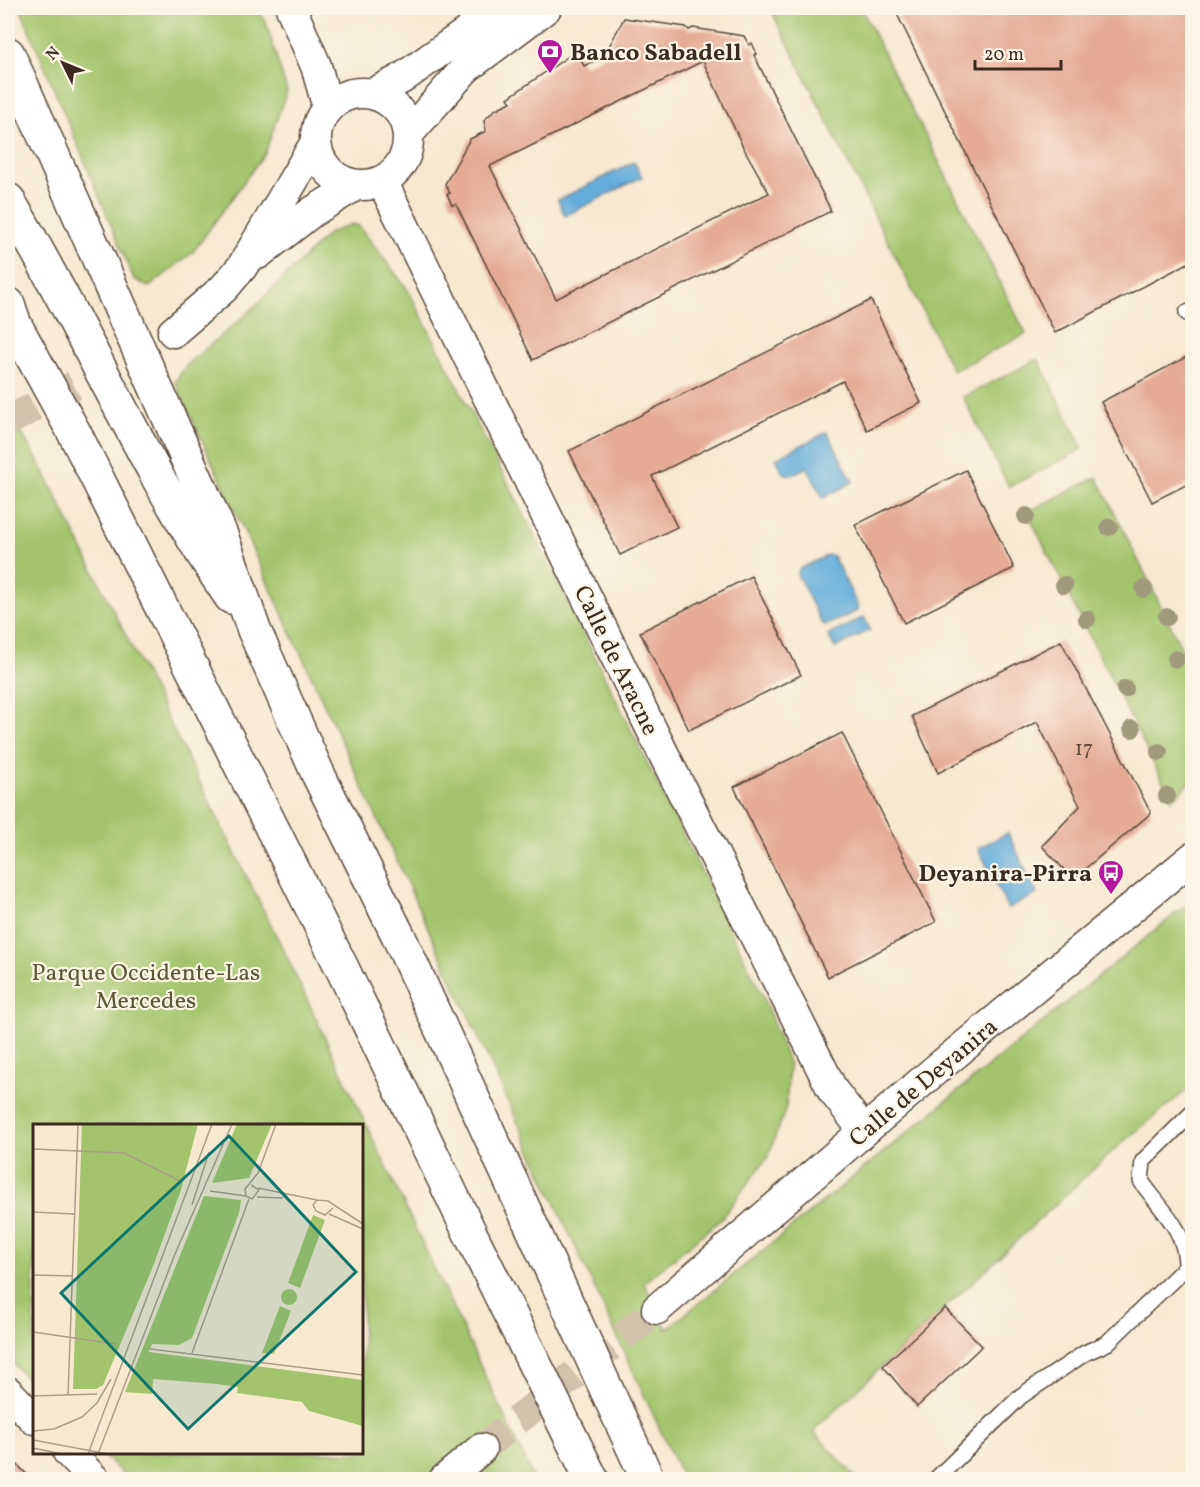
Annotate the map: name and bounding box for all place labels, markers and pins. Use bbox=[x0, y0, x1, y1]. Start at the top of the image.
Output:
bank icon: Banco Sabadell bbox=[535, 37, 565, 75]
place label: Banco Sabadell bbox=[570, 37, 742, 71]
place label: Deyanira-Pirra bbox=[919, 858, 1092, 892]
bus stop icon: Deyanira-Pirra bbox=[1096, 858, 1126, 896]

